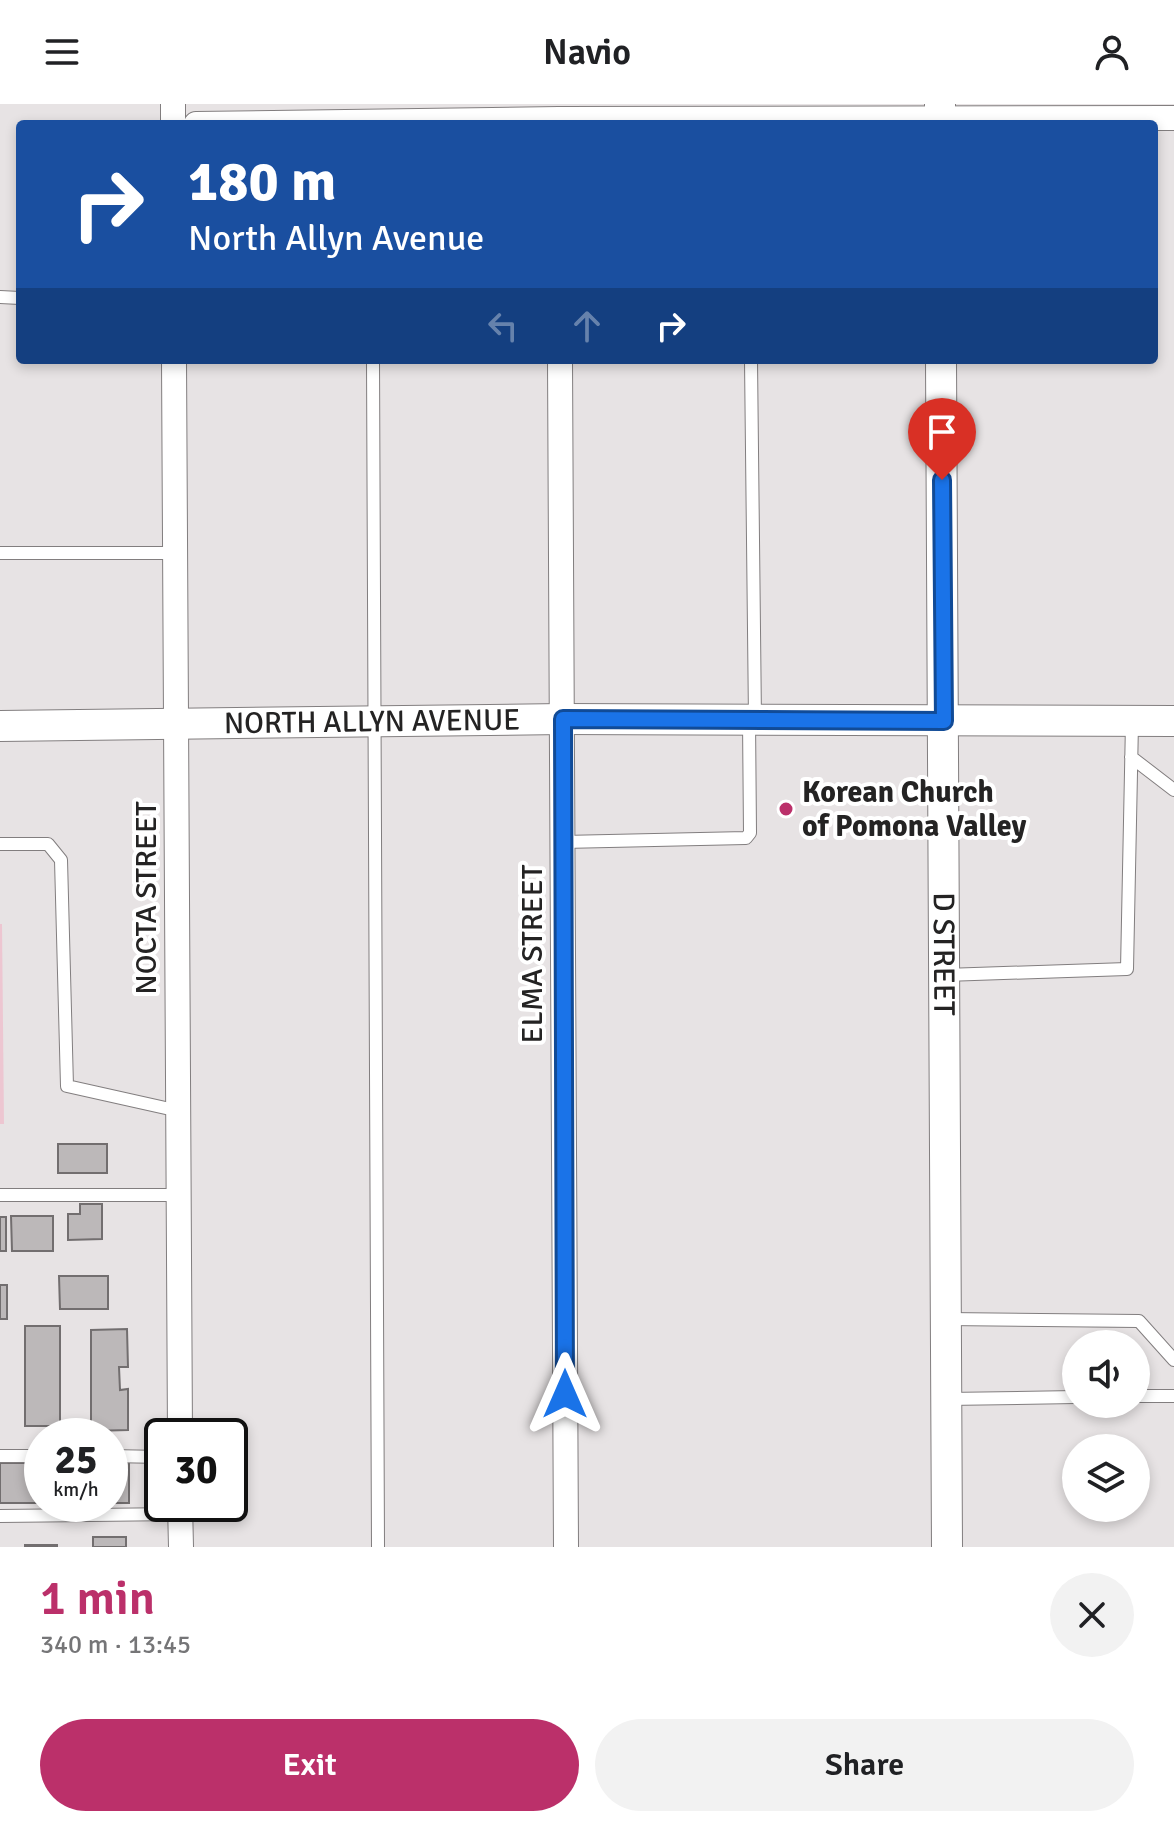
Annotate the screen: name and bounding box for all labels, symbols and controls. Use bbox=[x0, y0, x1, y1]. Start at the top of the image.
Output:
icon: menu bbox=[40, 30, 84, 74]
text: Navio bbox=[543, 30, 631, 75]
icon: person bbox=[1090, 30, 1134, 74]
text: 180 m bbox=[188, 147, 336, 216]
icon: right bbox=[56, 152, 160, 256]
text: North Allyn Avenue bbox=[188, 216, 484, 261]
icon: left bbox=[481, 304, 525, 348]
icon: ahead bbox=[565, 304, 609, 348]
icon: right bbox=[649, 304, 693, 348]
pin bbox=[908, 398, 976, 480]
icon: arrive bbox=[920, 410, 964, 454]
street label: NORTH ALLYN AVENUE bbox=[224, 702, 520, 742]
place label: Korean Church of Pomona Valley bbox=[802, 774, 1026, 845]
marker: Korean Church of Pomona Valley bbox=[777, 800, 795, 818]
street label: NOCTA STREET bbox=[128, 801, 165, 995]
street label: ELMA STREET bbox=[514, 864, 551, 1043]
street label: D STREET bbox=[925, 892, 962, 1016]
map controls bbox=[1062, 1330, 1150, 1522]
button: sound bbox=[1062, 1330, 1150, 1418]
position arrow bbox=[523, 1352, 607, 1436]
speed limit sign: 30 bbox=[144, 1418, 248, 1522]
button: layers bbox=[1062, 1434, 1150, 1522]
text: 25 bbox=[54, 1435, 98, 1485]
text: km/h bbox=[53, 1477, 99, 1502]
text: 1 min bbox=[40, 1569, 155, 1628]
button: close bbox=[1050, 1573, 1134, 1657]
text: 340 m · 13:45 bbox=[40, 1629, 191, 1661]
button: Exit bbox=[40, 1719, 579, 1811]
button: Share bbox=[595, 1719, 1134, 1811]

